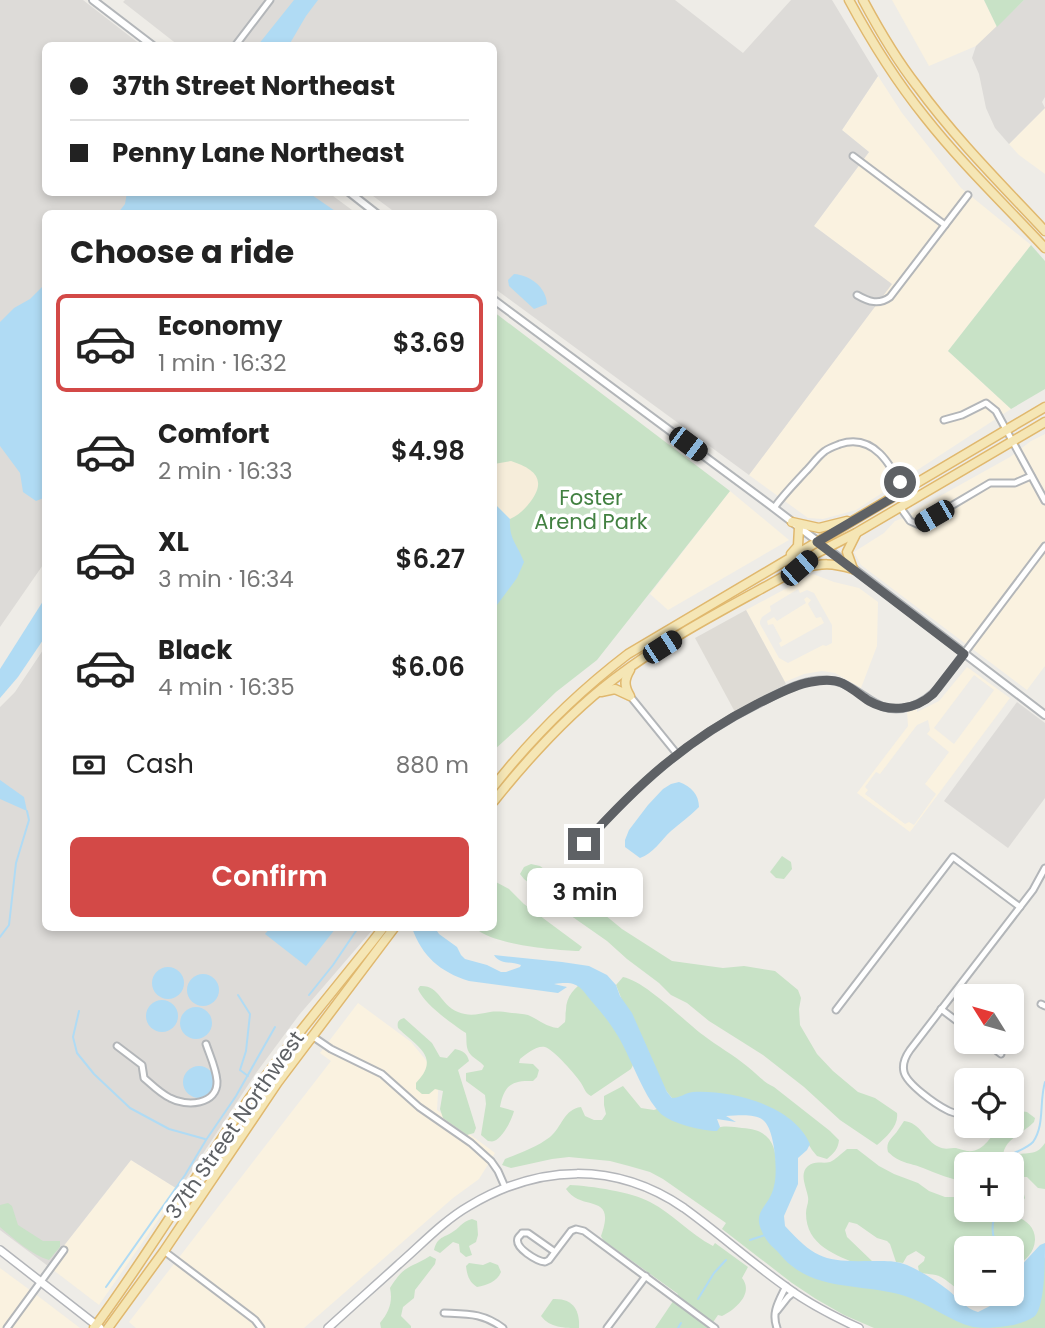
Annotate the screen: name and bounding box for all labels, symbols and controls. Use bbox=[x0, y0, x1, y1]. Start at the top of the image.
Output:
text: 37th Street Northeast bbox=[112, 68, 395, 104]
text: Penny Lane Northeast bbox=[112, 135, 404, 171]
text: Choose a ride bbox=[70, 229, 294, 274]
text: Economy bbox=[158, 308, 282, 344]
icon: car bbox=[74, 312, 137, 375]
text: $3.69 bbox=[393, 325, 465, 361]
text: 1 min · 16:32 bbox=[158, 347, 286, 379]
text: Comfort bbox=[158, 416, 270, 452]
icon: car bbox=[74, 420, 137, 483]
car bbox=[665, 423, 712, 465]
text: $4.98 bbox=[391, 433, 465, 469]
text: 2 min · 16:33 bbox=[158, 455, 293, 487]
route start bbox=[884, 466, 916, 498]
park label: Foster Arend Park bbox=[534, 483, 648, 536]
car bbox=[911, 496, 958, 536]
text: XL bbox=[158, 524, 189, 560]
icon: car bbox=[74, 528, 137, 591]
text: $6.27 bbox=[395, 541, 465, 577]
car bbox=[777, 546, 822, 590]
text: 3 min · 16:34 bbox=[158, 563, 294, 595]
car bbox=[639, 627, 686, 667]
text: Black bbox=[158, 632, 232, 668]
icon: car bbox=[74, 636, 137, 699]
text: $6.06 bbox=[391, 649, 465, 685]
text: 4 min · 16:35 bbox=[158, 671, 295, 703]
icon: cash bbox=[70, 746, 108, 784]
text: Cash bbox=[126, 746, 194, 782]
text: 880 m bbox=[396, 749, 469, 781]
route end bbox=[568, 828, 600, 860]
button: Confirm bbox=[70, 837, 469, 917]
callout: 3 min bbox=[526, 868, 642, 917]
text: 3 min bbox=[553, 876, 617, 908]
north arrow bbox=[954, 984, 1024, 1054]
map controls bbox=[954, 984, 1024, 1306]
street label: 37th Street Northwest bbox=[159, 1025, 311, 1225]
button: locate bbox=[954, 1068, 1024, 1138]
button: + bbox=[954, 1152, 1024, 1222]
button: − bbox=[954, 1236, 1024, 1306]

